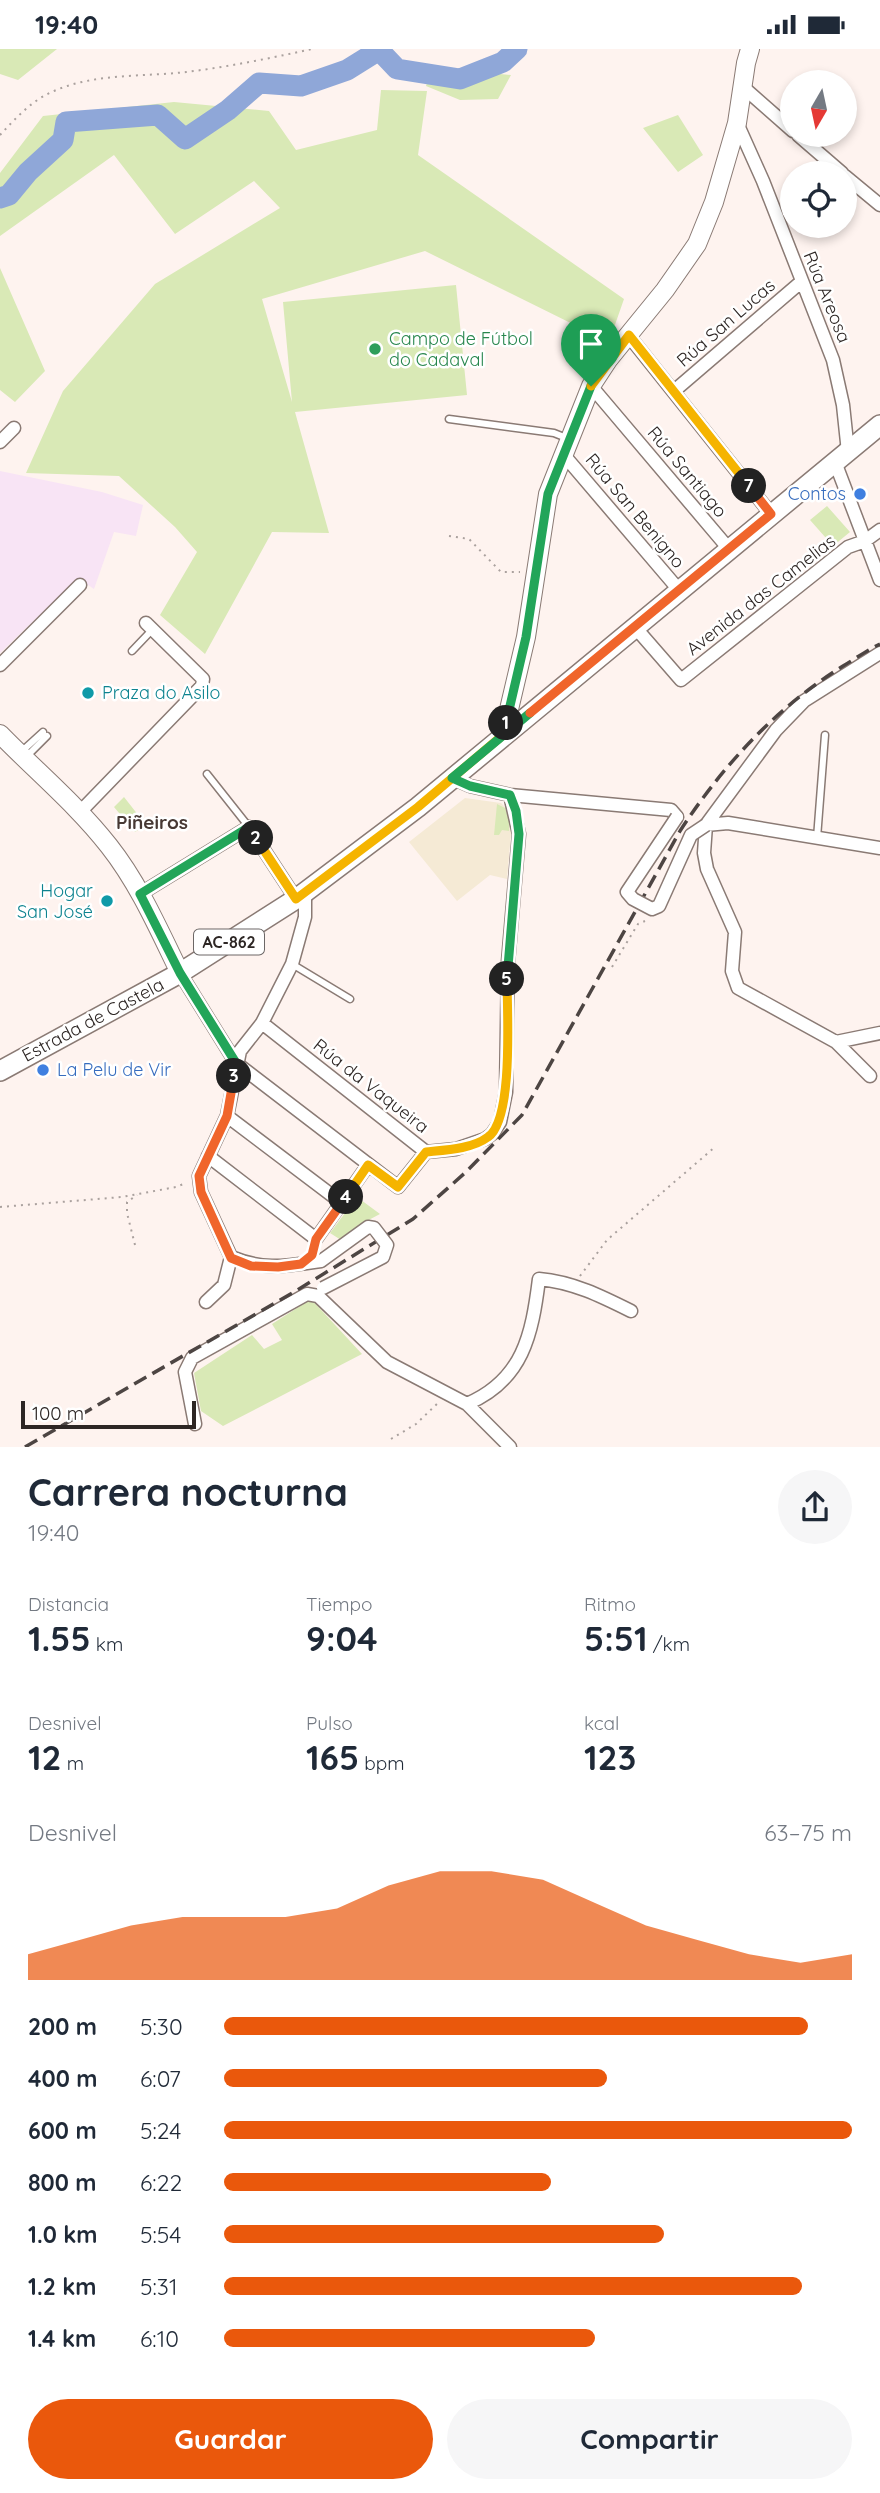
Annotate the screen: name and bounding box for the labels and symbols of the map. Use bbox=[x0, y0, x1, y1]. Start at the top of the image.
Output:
north arrow bbox=[780, 70, 858, 147]
street label: Rúa Areosa bbox=[799, 248, 856, 346]
street label: Rúa San Lucas bbox=[672, 274, 780, 372]
pin bbox=[561, 314, 621, 386]
place label: Campo de Fútbol do Cadaval bbox=[389, 327, 533, 371]
marker: Campo de Fútbol do Cadaval bbox=[367, 341, 383, 357]
street label: Rúa Santiago bbox=[643, 421, 732, 522]
street label: Rúa San Benigno bbox=[581, 449, 690, 573]
pin: 7 bbox=[732, 469, 766, 503]
place label: Contos bbox=[788, 482, 846, 505]
marker: Contos bbox=[852, 486, 868, 502]
street label: Avenida das Camelias bbox=[681, 529, 840, 660]
place label: Praza do Asilo bbox=[102, 681, 220, 704]
marker: Praza do Asilo bbox=[80, 685, 96, 701]
pin: 1 bbox=[489, 705, 524, 741]
district label: Piñeiros bbox=[116, 810, 188, 834]
pin: 2 bbox=[238, 821, 274, 855]
place label: Hogar San José bbox=[17, 879, 93, 923]
marker: Hogar San José bbox=[99, 893, 115, 909]
road number: AC-862 bbox=[194, 929, 264, 955]
pin: 5 bbox=[490, 961, 524, 997]
street label: Estrada de Castela bbox=[18, 972, 168, 1067]
street label: Rúa da Vaqueira bbox=[309, 1033, 434, 1138]
place label: La Pelu de Vir bbox=[57, 1058, 171, 1081]
pin: 3 bbox=[216, 1059, 252, 1093]
marker: La Pelu de Vir bbox=[35, 1062, 51, 1078]
pin: 4 bbox=[328, 1179, 364, 1215]
scale bar bbox=[21, 1398, 196, 1429]

